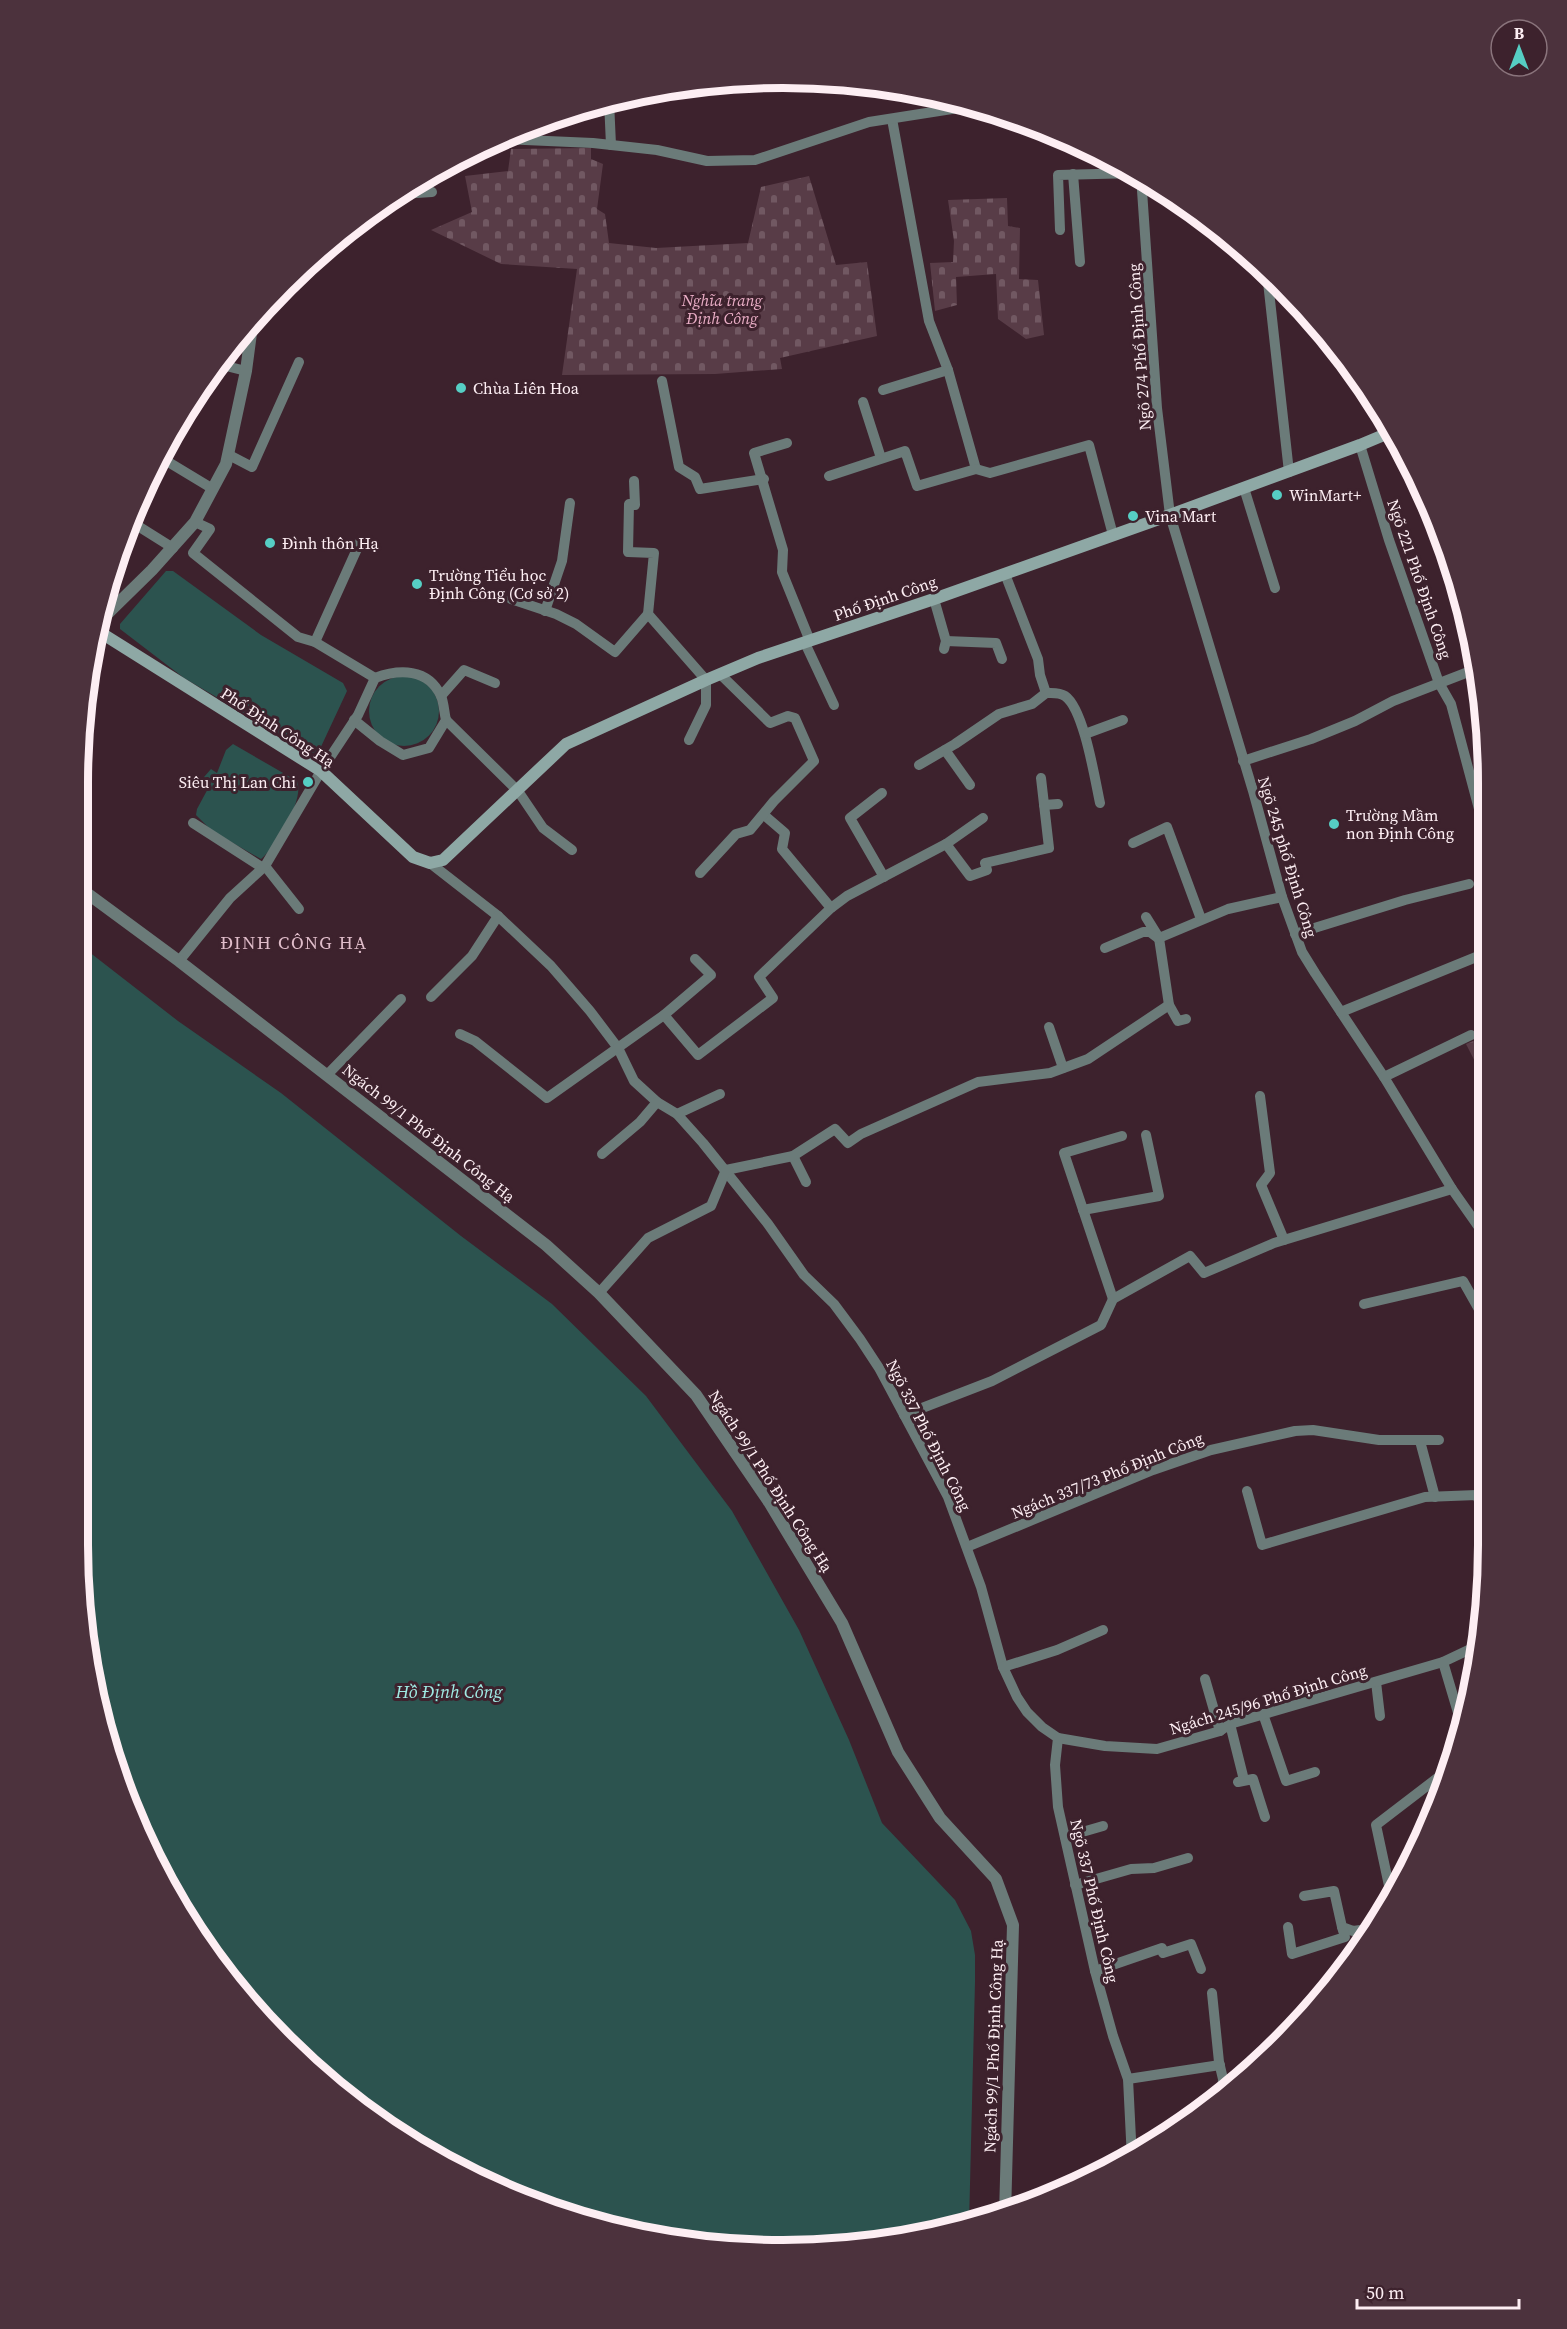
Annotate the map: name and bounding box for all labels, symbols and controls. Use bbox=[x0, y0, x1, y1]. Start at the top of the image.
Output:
north arrow bbox=[1489, 18, 1549, 78]
text: B bbox=[1514, 22, 1525, 44]
street label: Ngõ 274 Phố Định Công bbox=[1122, 263, 1156, 431]
park label: Nghĩa trang Định Công bbox=[681, 289, 764, 329]
place label: Chùa Liên Hoa bbox=[473, 377, 580, 399]
marker: Chùa Liên Hoa bbox=[454, 381, 468, 395]
place label: WinMart+ bbox=[1289, 484, 1362, 506]
marker: WinMart+ bbox=[1270, 488, 1284, 502]
street label: Ngõ 221 Phố Định Công bbox=[1382, 496, 1458, 662]
place label: Vina Mart bbox=[1145, 505, 1217, 527]
marker: Vina Mart bbox=[1126, 509, 1140, 523]
place label: Đình thôn Hạ bbox=[282, 532, 379, 554]
marker: Đình thôn Hạ bbox=[263, 536, 277, 550]
place label: Trường Tiểu học Định Công (Cơ sở 2) bbox=[429, 564, 569, 604]
street label: Phố Định Công bbox=[831, 570, 939, 626]
marker: Trường Tiểu học Định Công (Cơ sở 2) bbox=[410, 577, 424, 591]
street label: Phố Định Công Hạ bbox=[217, 682, 340, 773]
place label: Siêu Thị Lan Chi bbox=[179, 771, 296, 793]
street label: Ngõ 245 phố Định Công bbox=[1253, 774, 1323, 940]
marker: Siêu Thị Lan Chi bbox=[301, 775, 315, 789]
place label: Trường Mầm non Định Công bbox=[1346, 804, 1454, 844]
marker: Trường Mầm non Định Công bbox=[1327, 817, 1341, 831]
district label: ĐỊNH CÔNG HẠ bbox=[220, 930, 368, 955]
street label: Ngách 99/1 Phố Định Công Hạ bbox=[338, 1059, 520, 1208]
street label: Ngõ 337 Phố Định Công bbox=[881, 1355, 977, 1515]
street label: Ngách 99/1 Phố Định Công Hạ bbox=[704, 1386, 839, 1577]
street label: Ngách 337/73 Phố Định Công bbox=[1008, 1426, 1206, 1524]
street label: Ngách 245/96 Phố Định Công bbox=[1167, 1658, 1369, 1740]
water label: Hồ Định Công bbox=[395, 1679, 504, 1704]
street label: Ngõ 337 Phố Định Công bbox=[1065, 1817, 1125, 1985]
street label: Ngách 99/1 Phố Định Công Hạ bbox=[978, 1938, 1008, 2153]
scale bar bbox=[1357, 2272, 1519, 2310]
text: 50 m bbox=[1366, 2280, 1404, 2305]

